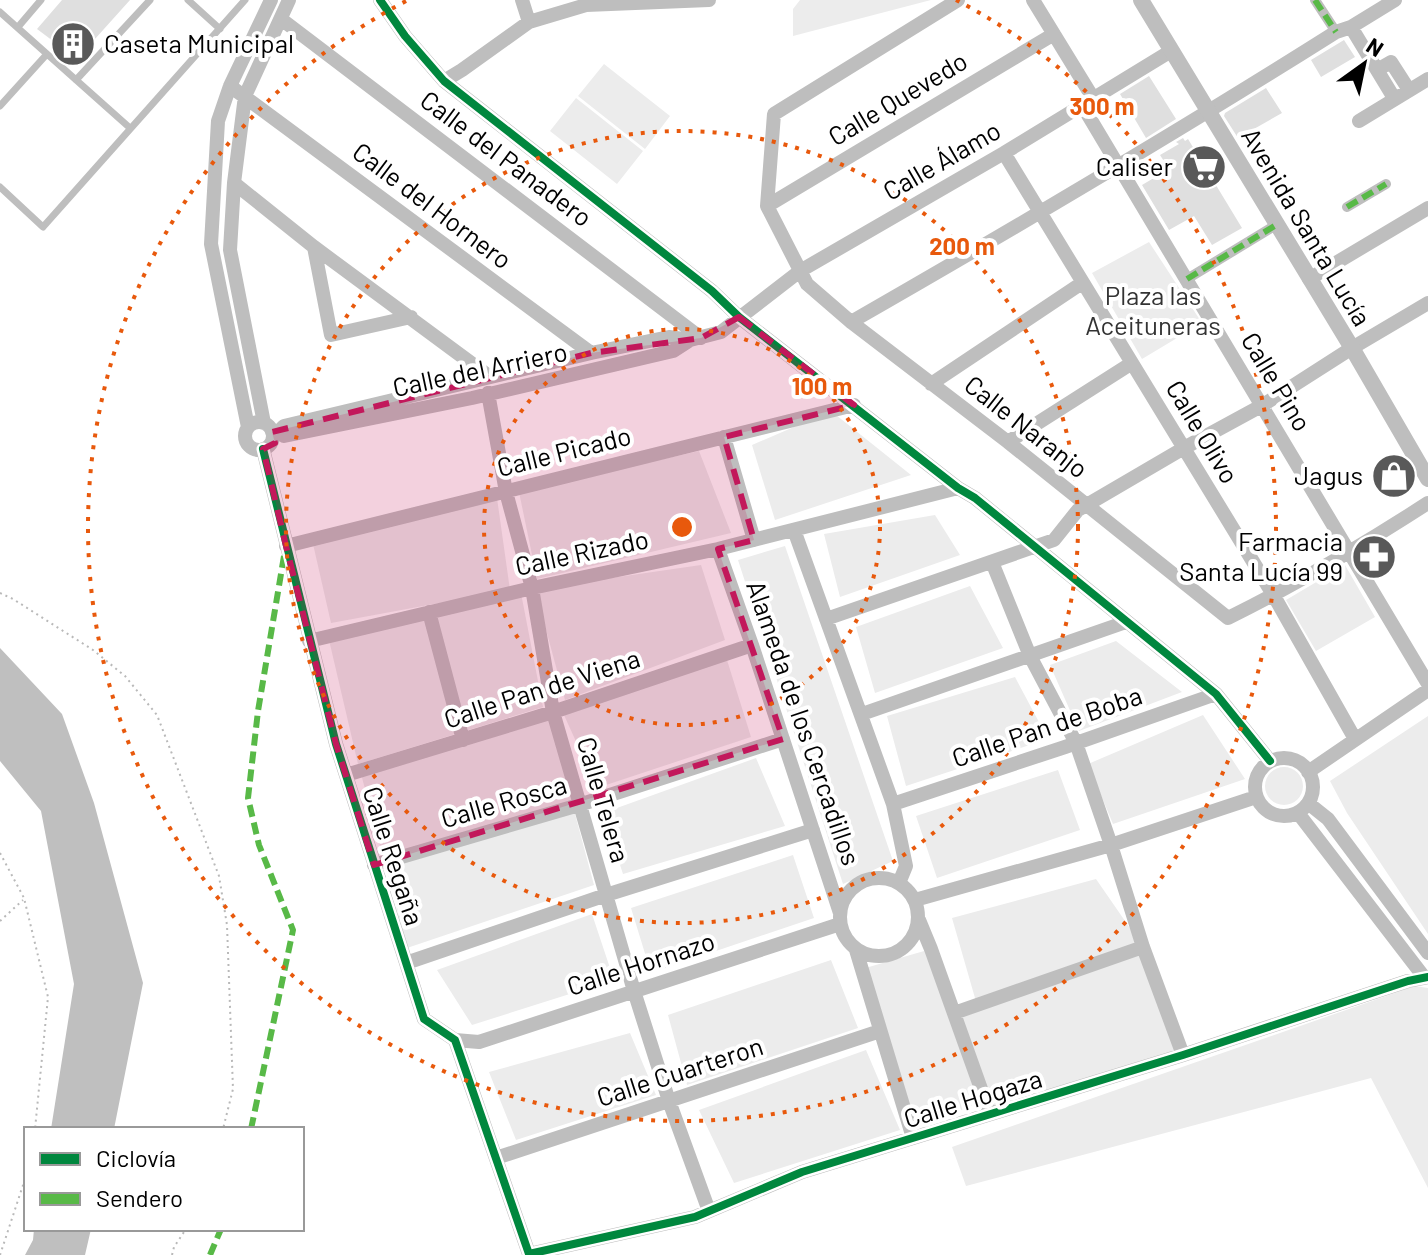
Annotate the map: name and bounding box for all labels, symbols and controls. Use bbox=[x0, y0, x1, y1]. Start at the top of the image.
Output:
building icon: Caseta Municipal bbox=[49, 20, 97, 68]
north arrow bbox=[1324, 24, 1404, 104]
place label: Caseta Municipal bbox=[104, 27, 294, 58]
text: N bbox=[1362, 31, 1389, 61]
street label: Calle Quevedo bbox=[822, 44, 972, 151]
street label: Calle del Panadero bbox=[415, 83, 599, 232]
text: 300 m bbox=[1069, 91, 1135, 120]
street label: Calle Álamo bbox=[877, 114, 1005, 206]
street label: Avenida Santa Lucía bbox=[1236, 122, 1379, 331]
street label: Calle del Hornero bbox=[347, 135, 518, 275]
supermarket icon: Caliser bbox=[1180, 143, 1228, 191]
place label: Caliser bbox=[1096, 150, 1174, 181]
text: 200 m bbox=[929, 231, 995, 260]
park label: Plaza las Aceituneras bbox=[1085, 279, 1221, 340]
street label: Calle Pino bbox=[1236, 326, 1319, 436]
street label: Calle del Arriero bbox=[389, 335, 570, 402]
street label: Calle Naranjo bbox=[959, 368, 1095, 484]
text: 100 m bbox=[792, 371, 852, 400]
street label: Calle Olivo bbox=[1160, 374, 1246, 488]
street label: Calle Picado bbox=[493, 419, 634, 482]
shop icon: Jagus bbox=[1370, 452, 1418, 500]
place label: Jagus bbox=[1294, 459, 1363, 490]
centre of rings bbox=[668, 513, 696, 541]
street label: Calle Rizado bbox=[512, 522, 651, 581]
place label: Farmacia Santa Lucía 99 bbox=[1179, 525, 1343, 586]
pharmacy icon: Farmacia Santa Lucía 99 bbox=[1350, 533, 1398, 581]
street label: Alameda de los Cercadillos bbox=[741, 576, 868, 869]
street label: Calle Pan de Viena bbox=[440, 641, 643, 734]
street label: Calle Pan de Boba bbox=[947, 679, 1146, 773]
street label: Calle Telera bbox=[572, 733, 637, 866]
street label: Calle Rosca bbox=[437, 768, 570, 833]
street label: Calle Regaña bbox=[357, 782, 431, 929]
street label: Calle Hornazo bbox=[563, 924, 718, 1001]
street label: Calle Cuarteron bbox=[592, 1029, 767, 1112]
street label: Calle Hogaza bbox=[900, 1062, 1046, 1133]
legend bbox=[24, 1127, 304, 1231]
text: Ciclovía bbox=[96, 1143, 176, 1172]
text: Sendero bbox=[96, 1183, 183, 1212]

